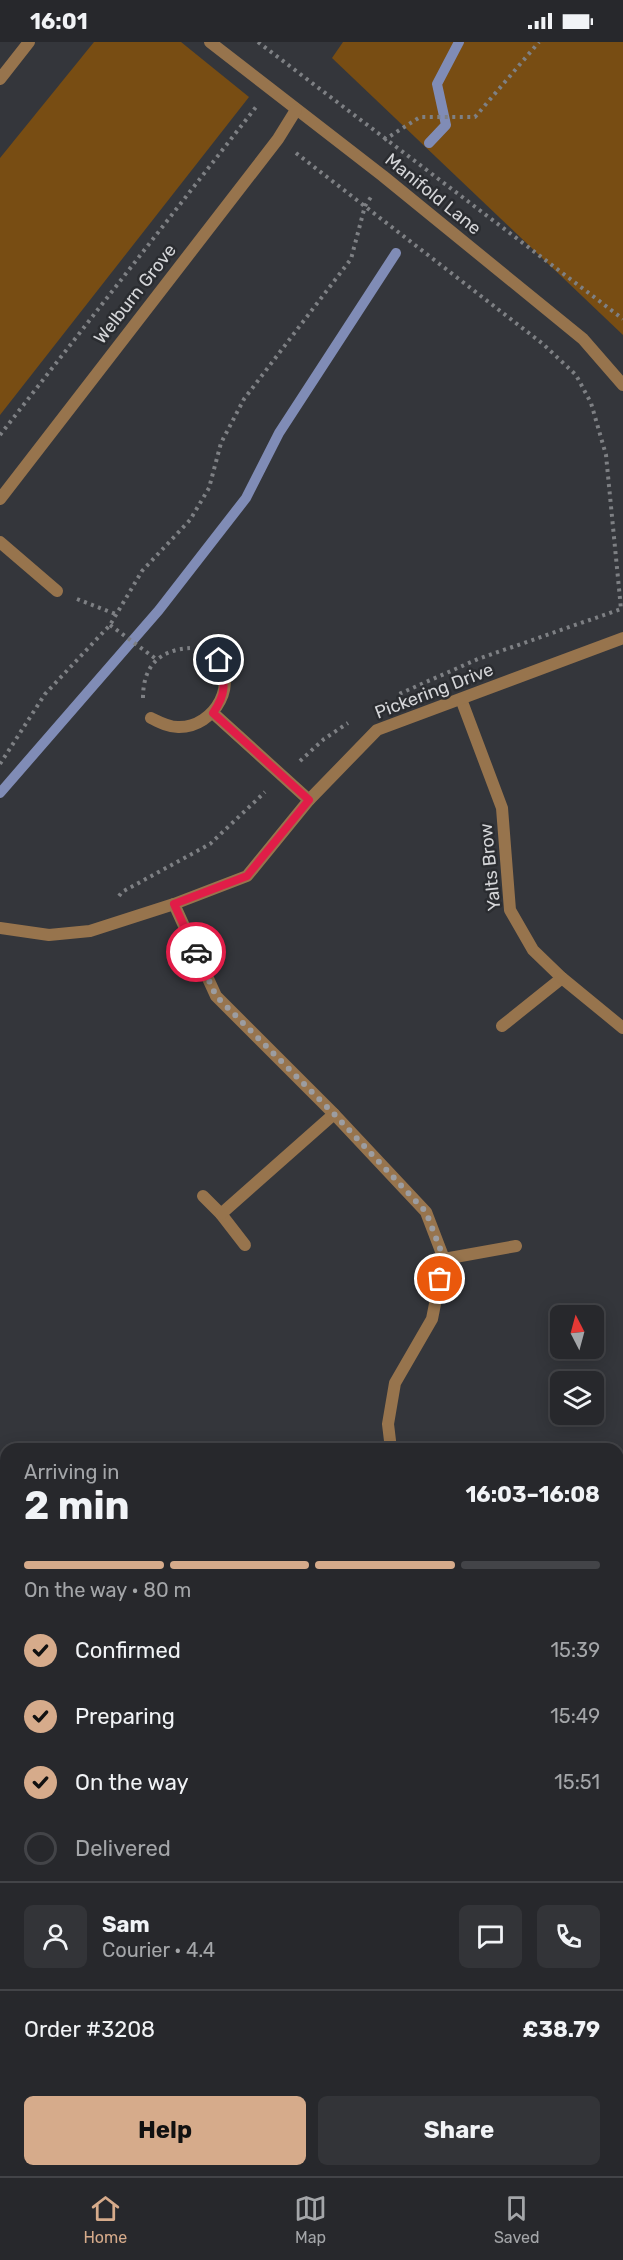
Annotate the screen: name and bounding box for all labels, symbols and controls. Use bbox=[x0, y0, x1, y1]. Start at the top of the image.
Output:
text: 16:01 bbox=[30, 8, 88, 35]
street label: Manifold Lane bbox=[381, 149, 485, 239]
street label: Welburn Grove bbox=[89, 240, 181, 348]
pin bbox=[193, 634, 244, 685]
icon: home bbox=[202, 643, 235, 676]
street label: Pickering Drive bbox=[372, 658, 496, 724]
street label: Yalts Brow bbox=[474, 822, 506, 912]
courier bbox=[166, 922, 226, 982]
icon: car bbox=[180, 936, 213, 969]
pin bbox=[414, 1253, 465, 1304]
icon: bag bbox=[423, 1262, 456, 1295]
north arrow bbox=[550, 1305, 604, 1359]
map controls bbox=[550, 1305, 604, 1425]
button: layers bbox=[550, 1371, 604, 1425]
text: Arriving in bbox=[24, 1460, 119, 1484]
text: 16:03–16:08 bbox=[465, 1481, 600, 1508]
text: 2 min bbox=[24, 1483, 130, 1529]
text: On the way · 80 m bbox=[24, 1578, 191, 1602]
icon: check bbox=[24, 1634, 57, 1667]
text: Confirmed bbox=[75, 1637, 181, 1664]
text: 15:39 bbox=[551, 1638, 600, 1662]
icon: check bbox=[24, 1700, 57, 1733]
text: Preparing bbox=[75, 1703, 175, 1730]
text: 15:49 bbox=[550, 1704, 600, 1728]
icon: check bbox=[24, 1766, 57, 1799]
text: On the way bbox=[75, 1769, 189, 1796]
text: 15:51 bbox=[554, 1770, 600, 1794]
text: Delivered bbox=[75, 1835, 171, 1862]
button: person bbox=[24, 1905, 87, 1968]
button: chat bbox=[459, 1905, 522, 1968]
button: phone bbox=[537, 1905, 600, 1968]
text: Sam bbox=[102, 1911, 150, 1938]
text: Courier · 4.4 bbox=[102, 1938, 215, 1962]
text: Order #3208 bbox=[24, 2016, 155, 2043]
text: £38.79 bbox=[523, 2016, 600, 2043]
button: Help bbox=[24, 2096, 306, 2165]
button: Share bbox=[318, 2096, 600, 2165]
tab: Home bbox=[83, 2192, 127, 2247]
tab: Map bbox=[294, 2192, 327, 2247]
tab: Saved bbox=[494, 2192, 540, 2247]

